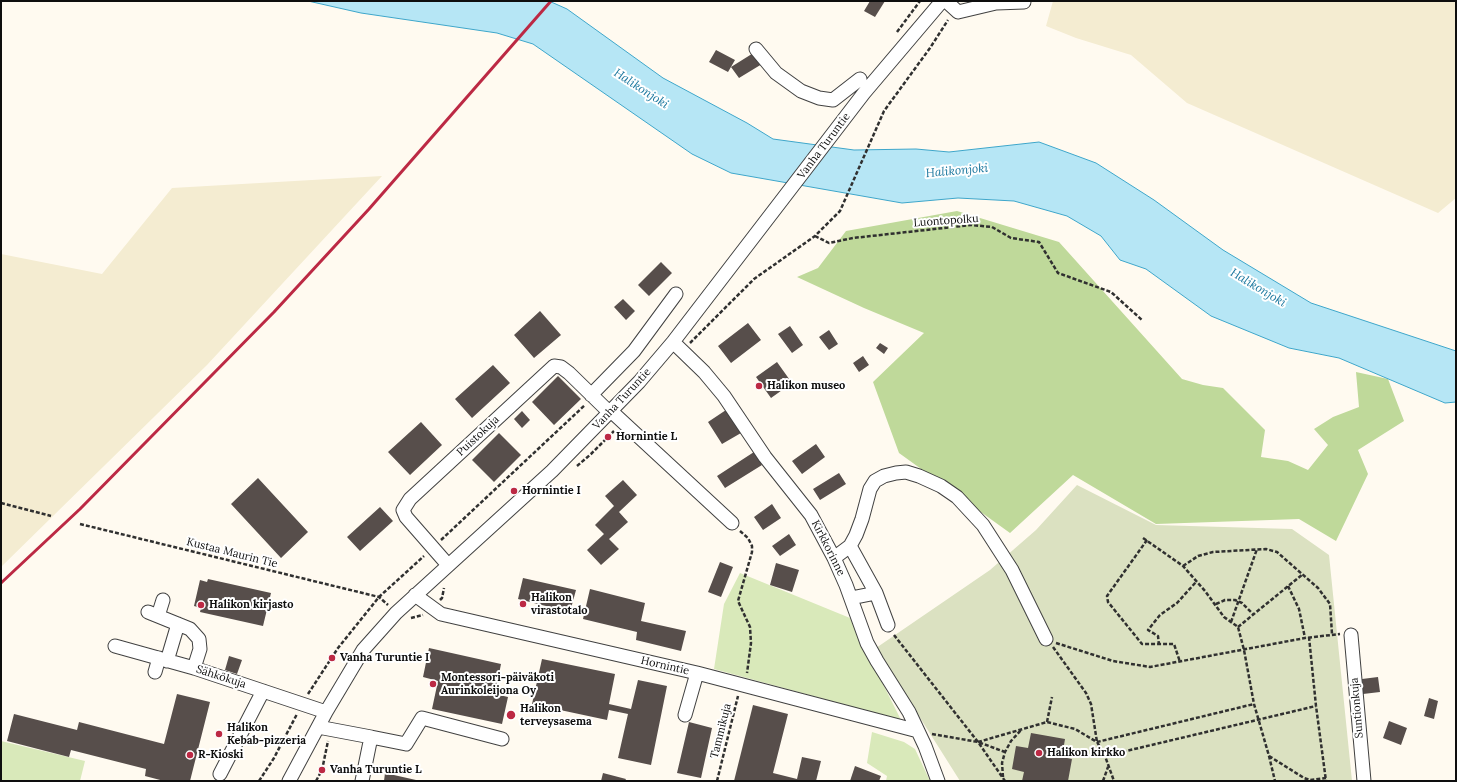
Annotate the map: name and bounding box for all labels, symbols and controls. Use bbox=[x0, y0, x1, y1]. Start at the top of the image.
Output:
water label: Halikonjoki bbox=[611, 66, 671, 112]
street label: Vanha Turuntie bbox=[795, 110, 853, 182]
water label: Halikonjoki bbox=[925, 161, 989, 181]
street label: Luontopolku bbox=[913, 212, 979, 230]
water label: Halikonjoki bbox=[1227, 266, 1289, 310]
street label: Vanha Turuntie bbox=[590, 366, 654, 432]
place label: Halikon museo bbox=[767, 379, 845, 393]
marker: Halikon museo bbox=[754, 381, 764, 391]
street label: Puistokuja bbox=[454, 413, 502, 459]
place label: Hornintie L bbox=[616, 430, 677, 444]
marker: Hornintie L bbox=[603, 432, 613, 442]
place label: Hornintie I bbox=[522, 484, 581, 498]
marker: Hornintie I bbox=[509, 486, 519, 496]
street label: Kirkkorinne bbox=[808, 518, 848, 578]
street label: Kustaa Maurin Tie bbox=[185, 535, 279, 571]
place label: Halikon virastotalo bbox=[531, 591, 588, 617]
place label: Halikon kirjasto bbox=[209, 598, 294, 612]
marker: Halikon virastotalo bbox=[518, 599, 528, 609]
marker: Halikon kirjasto bbox=[196, 600, 206, 610]
place label: Vanha Turuntie I bbox=[340, 651, 429, 665]
marker: Vanha Turuntie I bbox=[327, 653, 337, 663]
street label: Hornintie bbox=[640, 654, 690, 678]
street label: Sähkökuja bbox=[194, 663, 248, 691]
place label: Montessori-päiväkoti Aurinkoleijona Oy bbox=[441, 671, 554, 697]
street label: Suntionkuja bbox=[1348, 677, 1366, 739]
marker: Montessori-päiväkoti Aurinkoleijona Oy bbox=[428, 679, 438, 689]
place label: Halikon terveysasema bbox=[520, 702, 592, 728]
street label: Tammikuja bbox=[708, 702, 734, 760]
marker: Halikon terveysasema bbox=[505, 709, 517, 721]
place label: Halikon Kebab-pizzeria bbox=[227, 721, 306, 747]
marker: Halikon Kebab-pizzeria bbox=[214, 729, 224, 739]
place label: Halikon kirkko bbox=[1047, 746, 1125, 760]
place label: R-Kioski bbox=[198, 748, 243, 762]
marker: Halikon kirkko bbox=[1034, 748, 1044, 758]
marker: R-Kioski bbox=[185, 750, 195, 760]
place label: Vanha Turuntie L bbox=[330, 763, 422, 777]
marker: Vanha Turuntie L bbox=[317, 765, 327, 775]

